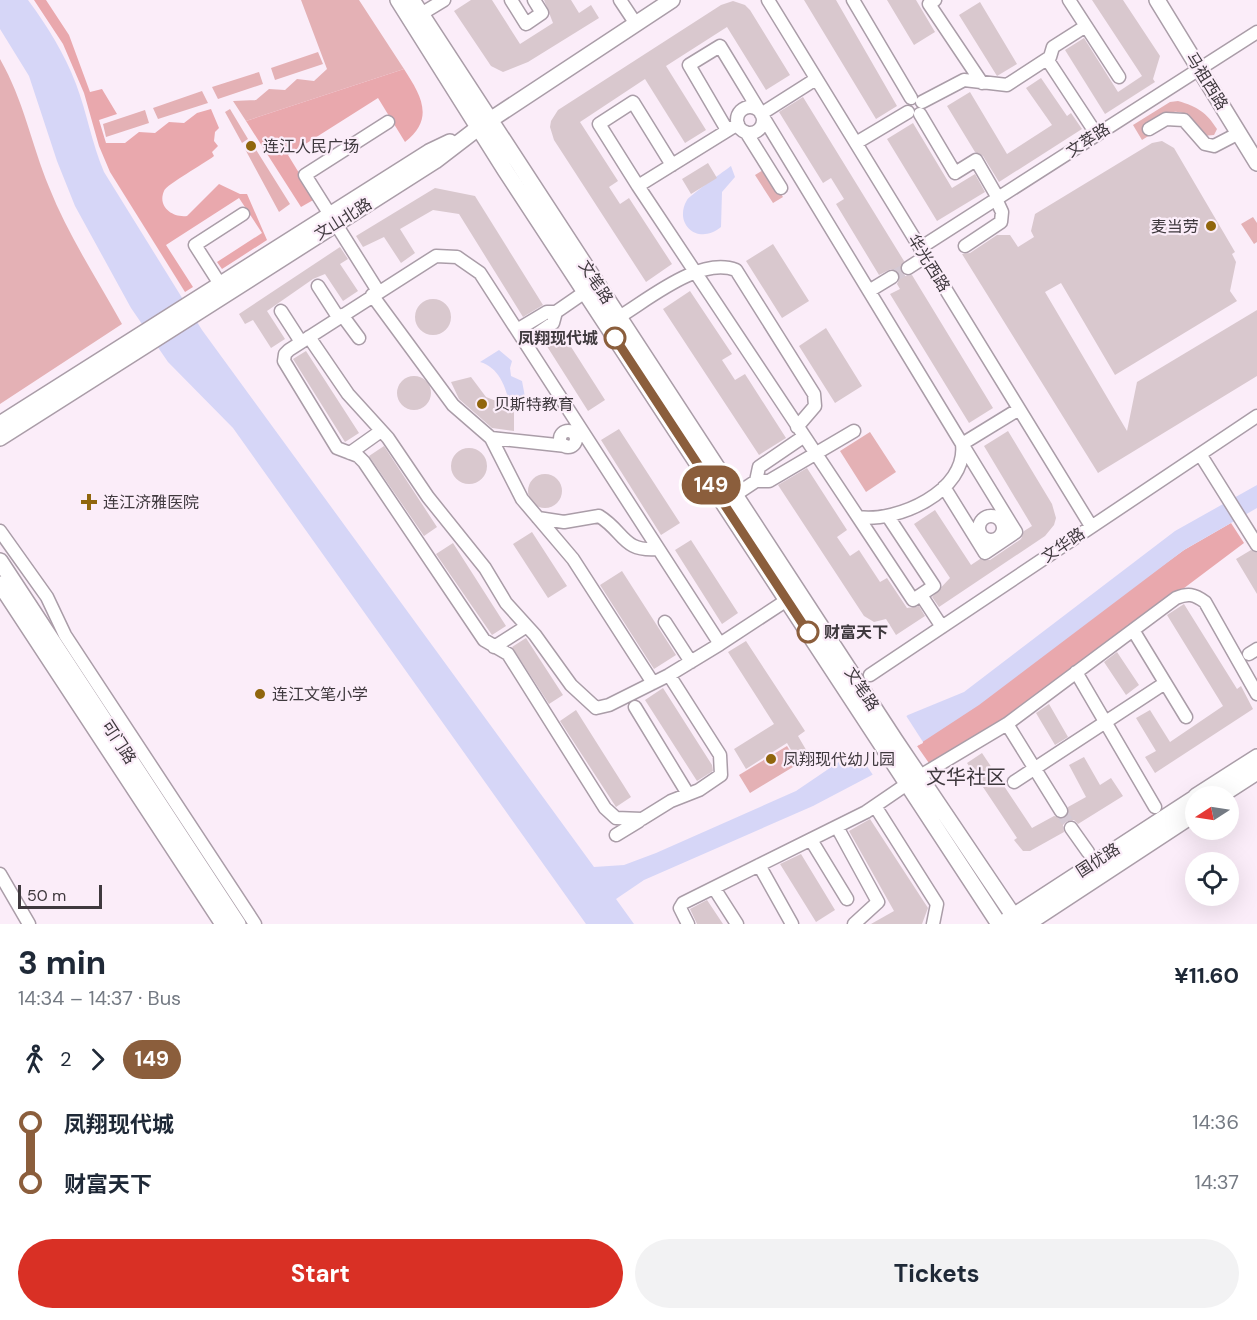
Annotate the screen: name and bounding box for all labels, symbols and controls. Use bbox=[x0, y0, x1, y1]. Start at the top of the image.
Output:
street label: 马祖西路 bbox=[1181, 48, 1233, 114]
street label: 文萃路 bbox=[1062, 118, 1114, 162]
place label: 连江人民广场 bbox=[263, 136, 359, 157]
marker: 连江人民广场 bbox=[244, 139, 258, 153]
street label: 文山北路 bbox=[310, 193, 376, 245]
place label: 麦当劳 bbox=[1151, 216, 1199, 237]
marker: 麦当劳 bbox=[1204, 219, 1218, 233]
street label: 华光西路 bbox=[903, 230, 955, 296]
street label: 文笔路 bbox=[574, 256, 618, 308]
marker: 凤翔现代城 bbox=[604, 327, 626, 349]
place label: 凤翔现代城 bbox=[518, 328, 598, 349]
place label: 贝斯特教育 bbox=[494, 394, 574, 415]
marker: 贝斯特教育 bbox=[475, 397, 489, 411]
line badge: 149 bbox=[676, 466, 746, 504]
text: 149 bbox=[694, 471, 728, 499]
place label: 连江济雅医院 bbox=[103, 492, 199, 513]
marker: 连江济雅医院 bbox=[80, 493, 98, 511]
street label: 文华路 bbox=[1037, 523, 1089, 567]
marker: 财富天下 bbox=[797, 621, 819, 643]
place label: 财富天下 bbox=[824, 622, 888, 643]
street label: 文笔路 bbox=[840, 663, 884, 715]
place label: 连江文笔小学 bbox=[272, 684, 368, 705]
marker: 连江文笔小学 bbox=[253, 687, 267, 701]
street label: 可门路 bbox=[97, 716, 141, 768]
place label: 凤翔现代幼儿园 bbox=[783, 749, 895, 770]
marker: 凤翔现代幼儿园 bbox=[764, 752, 778, 766]
district label: 文华社区 bbox=[926, 764, 1006, 790]
north arrow bbox=[1185, 786, 1239, 840]
map controls bbox=[1185, 786, 1239, 906]
street label: 国优路 bbox=[1072, 838, 1124, 882]
button: locate bbox=[1185, 852, 1239, 906]
scale bar bbox=[18, 882, 102, 910]
text: 50 m bbox=[27, 885, 66, 906]
text: 3 min bbox=[18, 941, 106, 984]
text: ¥11.60 bbox=[1174, 961, 1239, 990]
text: 14:34 – 14:37 · Bus bbox=[18, 985, 181, 1011]
icon: walk bbox=[18, 1043, 51, 1076]
icon: forward bbox=[81, 1043, 114, 1076]
text: 149 bbox=[135, 1045, 169, 1073]
text: 2 bbox=[60, 1046, 72, 1072]
text: 14:36 bbox=[1192, 1109, 1239, 1135]
text: 凤翔现代城 bbox=[64, 1110, 174, 1139]
text: 14:37 bbox=[1194, 1169, 1239, 1195]
text: 财富天下 bbox=[64, 1170, 152, 1199]
button: Start bbox=[18, 1239, 623, 1308]
button: Tickets bbox=[635, 1239, 1239, 1308]

